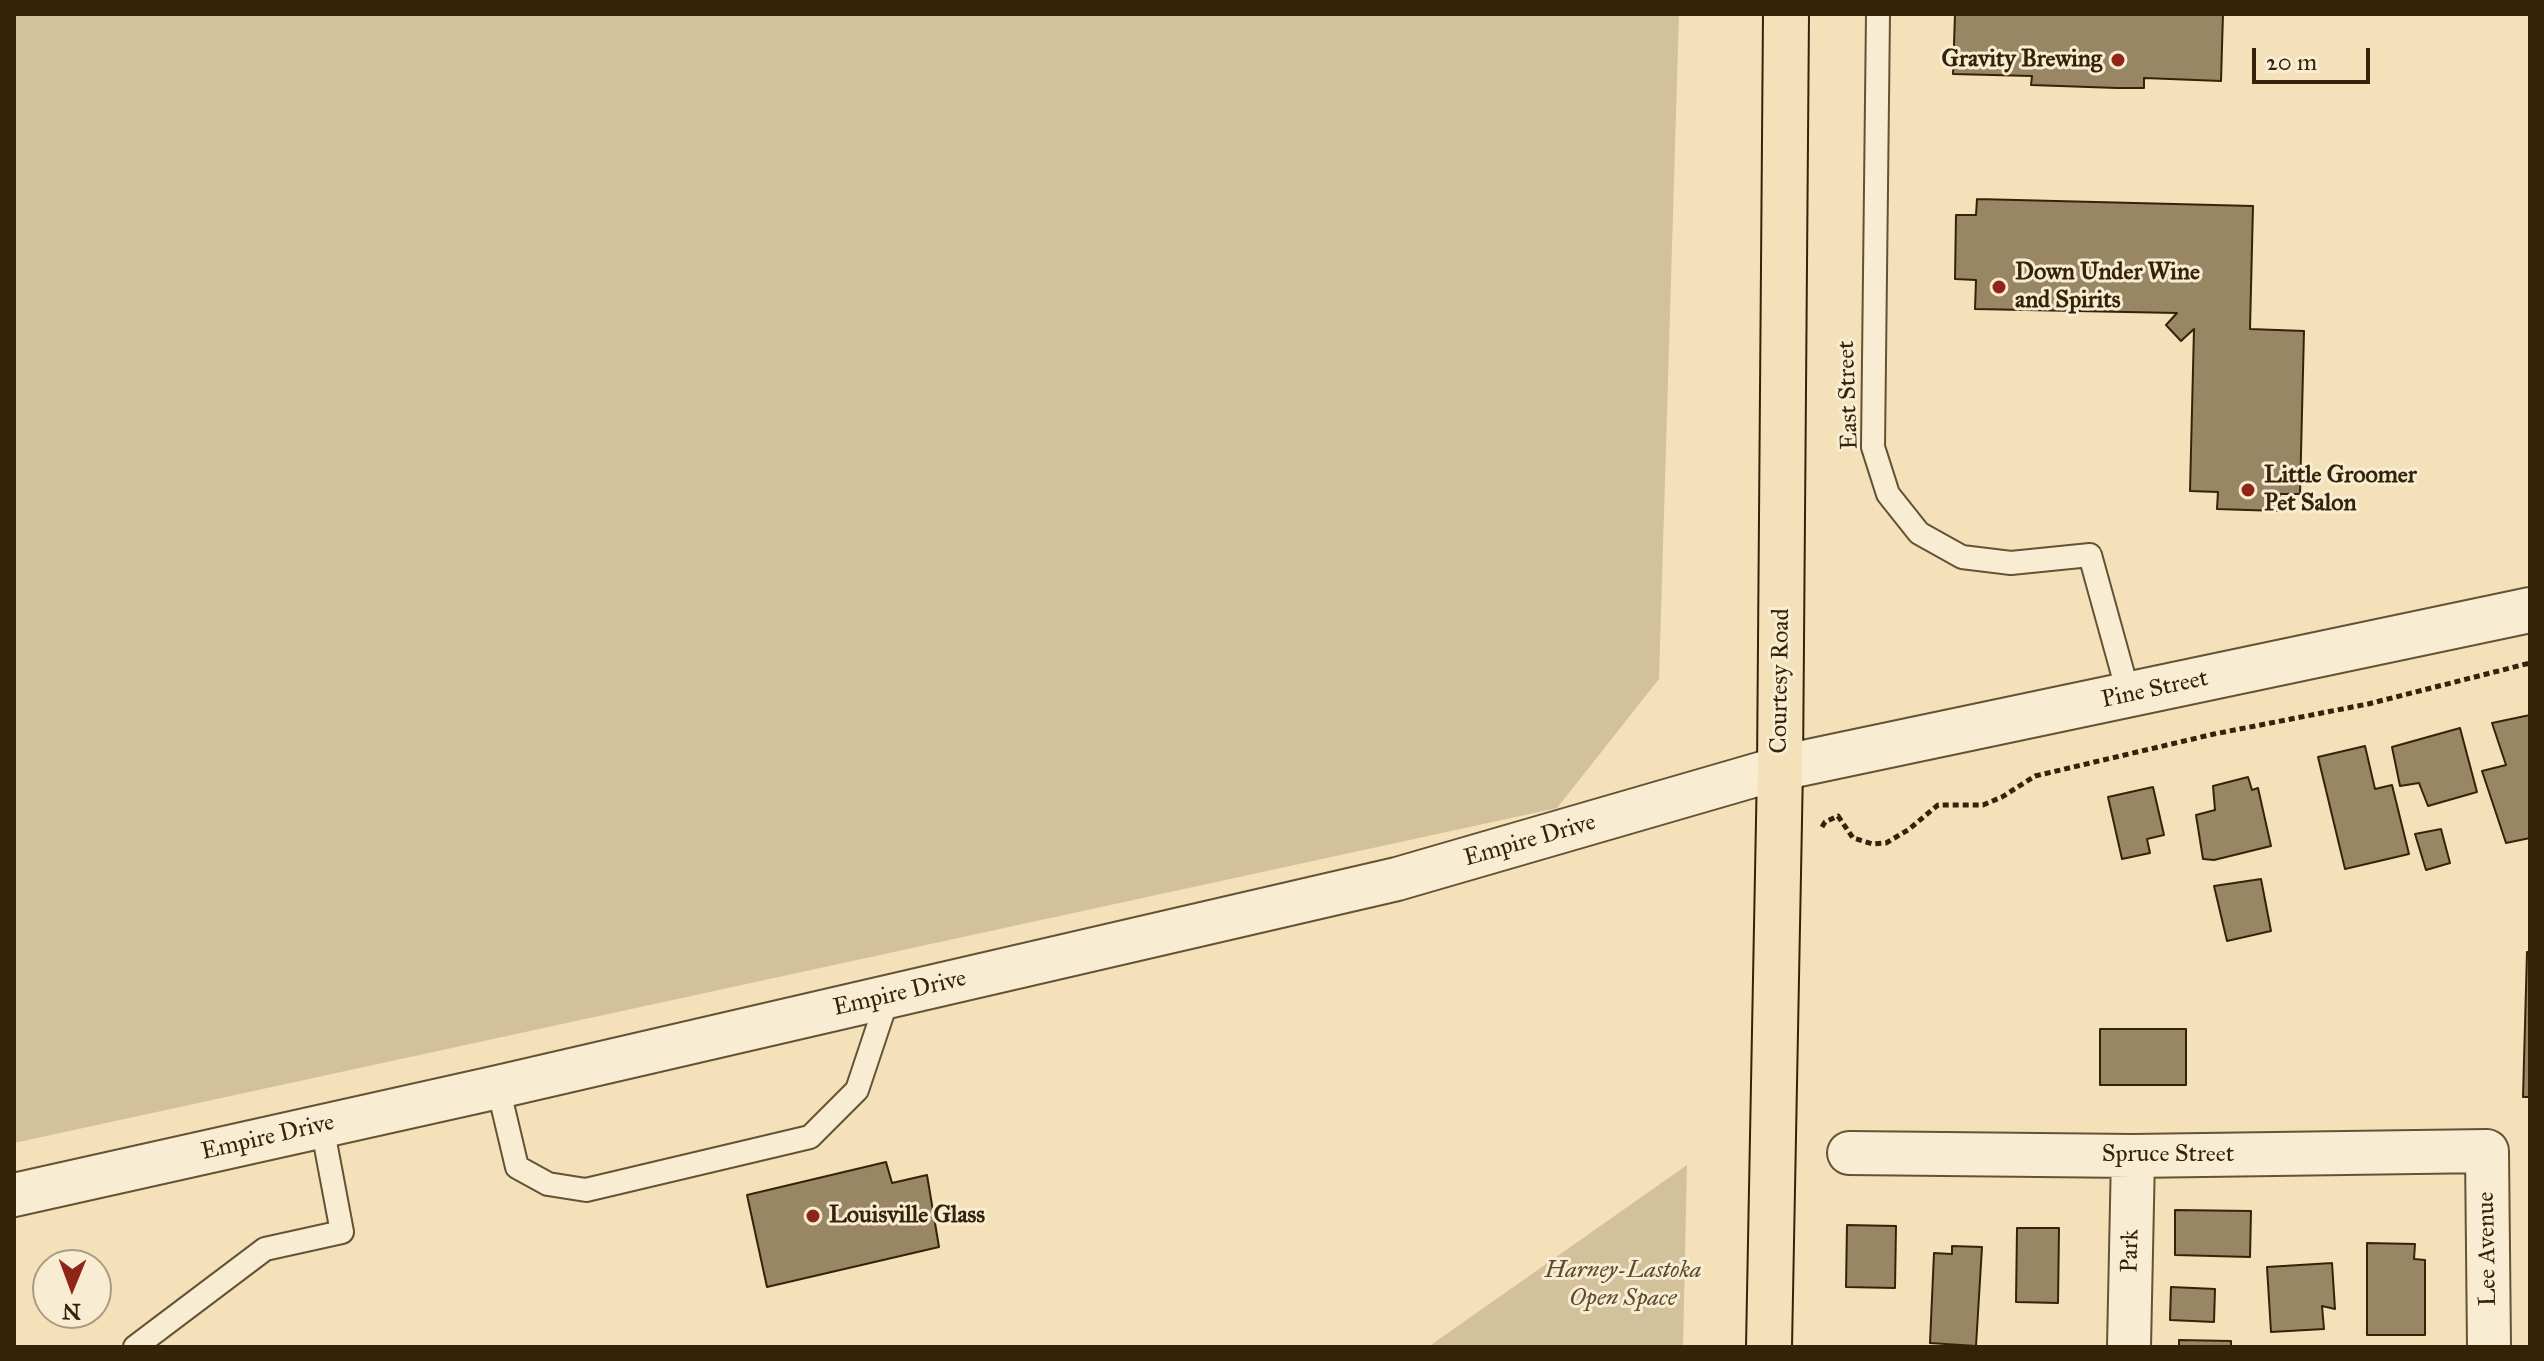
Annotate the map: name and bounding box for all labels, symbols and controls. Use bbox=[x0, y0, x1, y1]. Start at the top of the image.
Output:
scale bar bbox=[2256, 32, 2374, 82]
place label: Gravity Brewing bbox=[1941, 46, 2102, 74]
text: 20 m bbox=[2266, 47, 2317, 77]
marker: Gravity Brewing bbox=[2109, 51, 2127, 69]
place label: Down Under Wine and Spirits bbox=[2015, 259, 2200, 315]
marker: Down Under Wine and Spirits bbox=[1990, 278, 2008, 296]
street label: East Street bbox=[1833, 340, 1865, 450]
place label: Little Groomer Pet Salon bbox=[2264, 462, 2417, 518]
marker: Little Groomer Pet Salon bbox=[2239, 481, 2257, 499]
street label: Courtesy Road bbox=[1765, 608, 1797, 754]
street label: Pine Street bbox=[2099, 665, 2211, 715]
street label: Empire Drive bbox=[1461, 808, 1599, 874]
street label: Empire Drive bbox=[831, 965, 969, 1023]
street label: Empire Drive bbox=[199, 1109, 337, 1167]
street label: Spruce Street bbox=[2102, 1141, 2234, 1169]
street label: Lee Avenue bbox=[2473, 1191, 2503, 1307]
place label: Louisville Glass bbox=[829, 1202, 985, 1230]
marker: Louisville Glass bbox=[804, 1207, 822, 1225]
street label: Park bbox=[2116, 1229, 2146, 1273]
north arrow bbox=[32, 1249, 112, 1329]
park label: Harney-Lastoka Open Space bbox=[1545, 1257, 1701, 1313]
text: N bbox=[62, 1298, 81, 1325]

